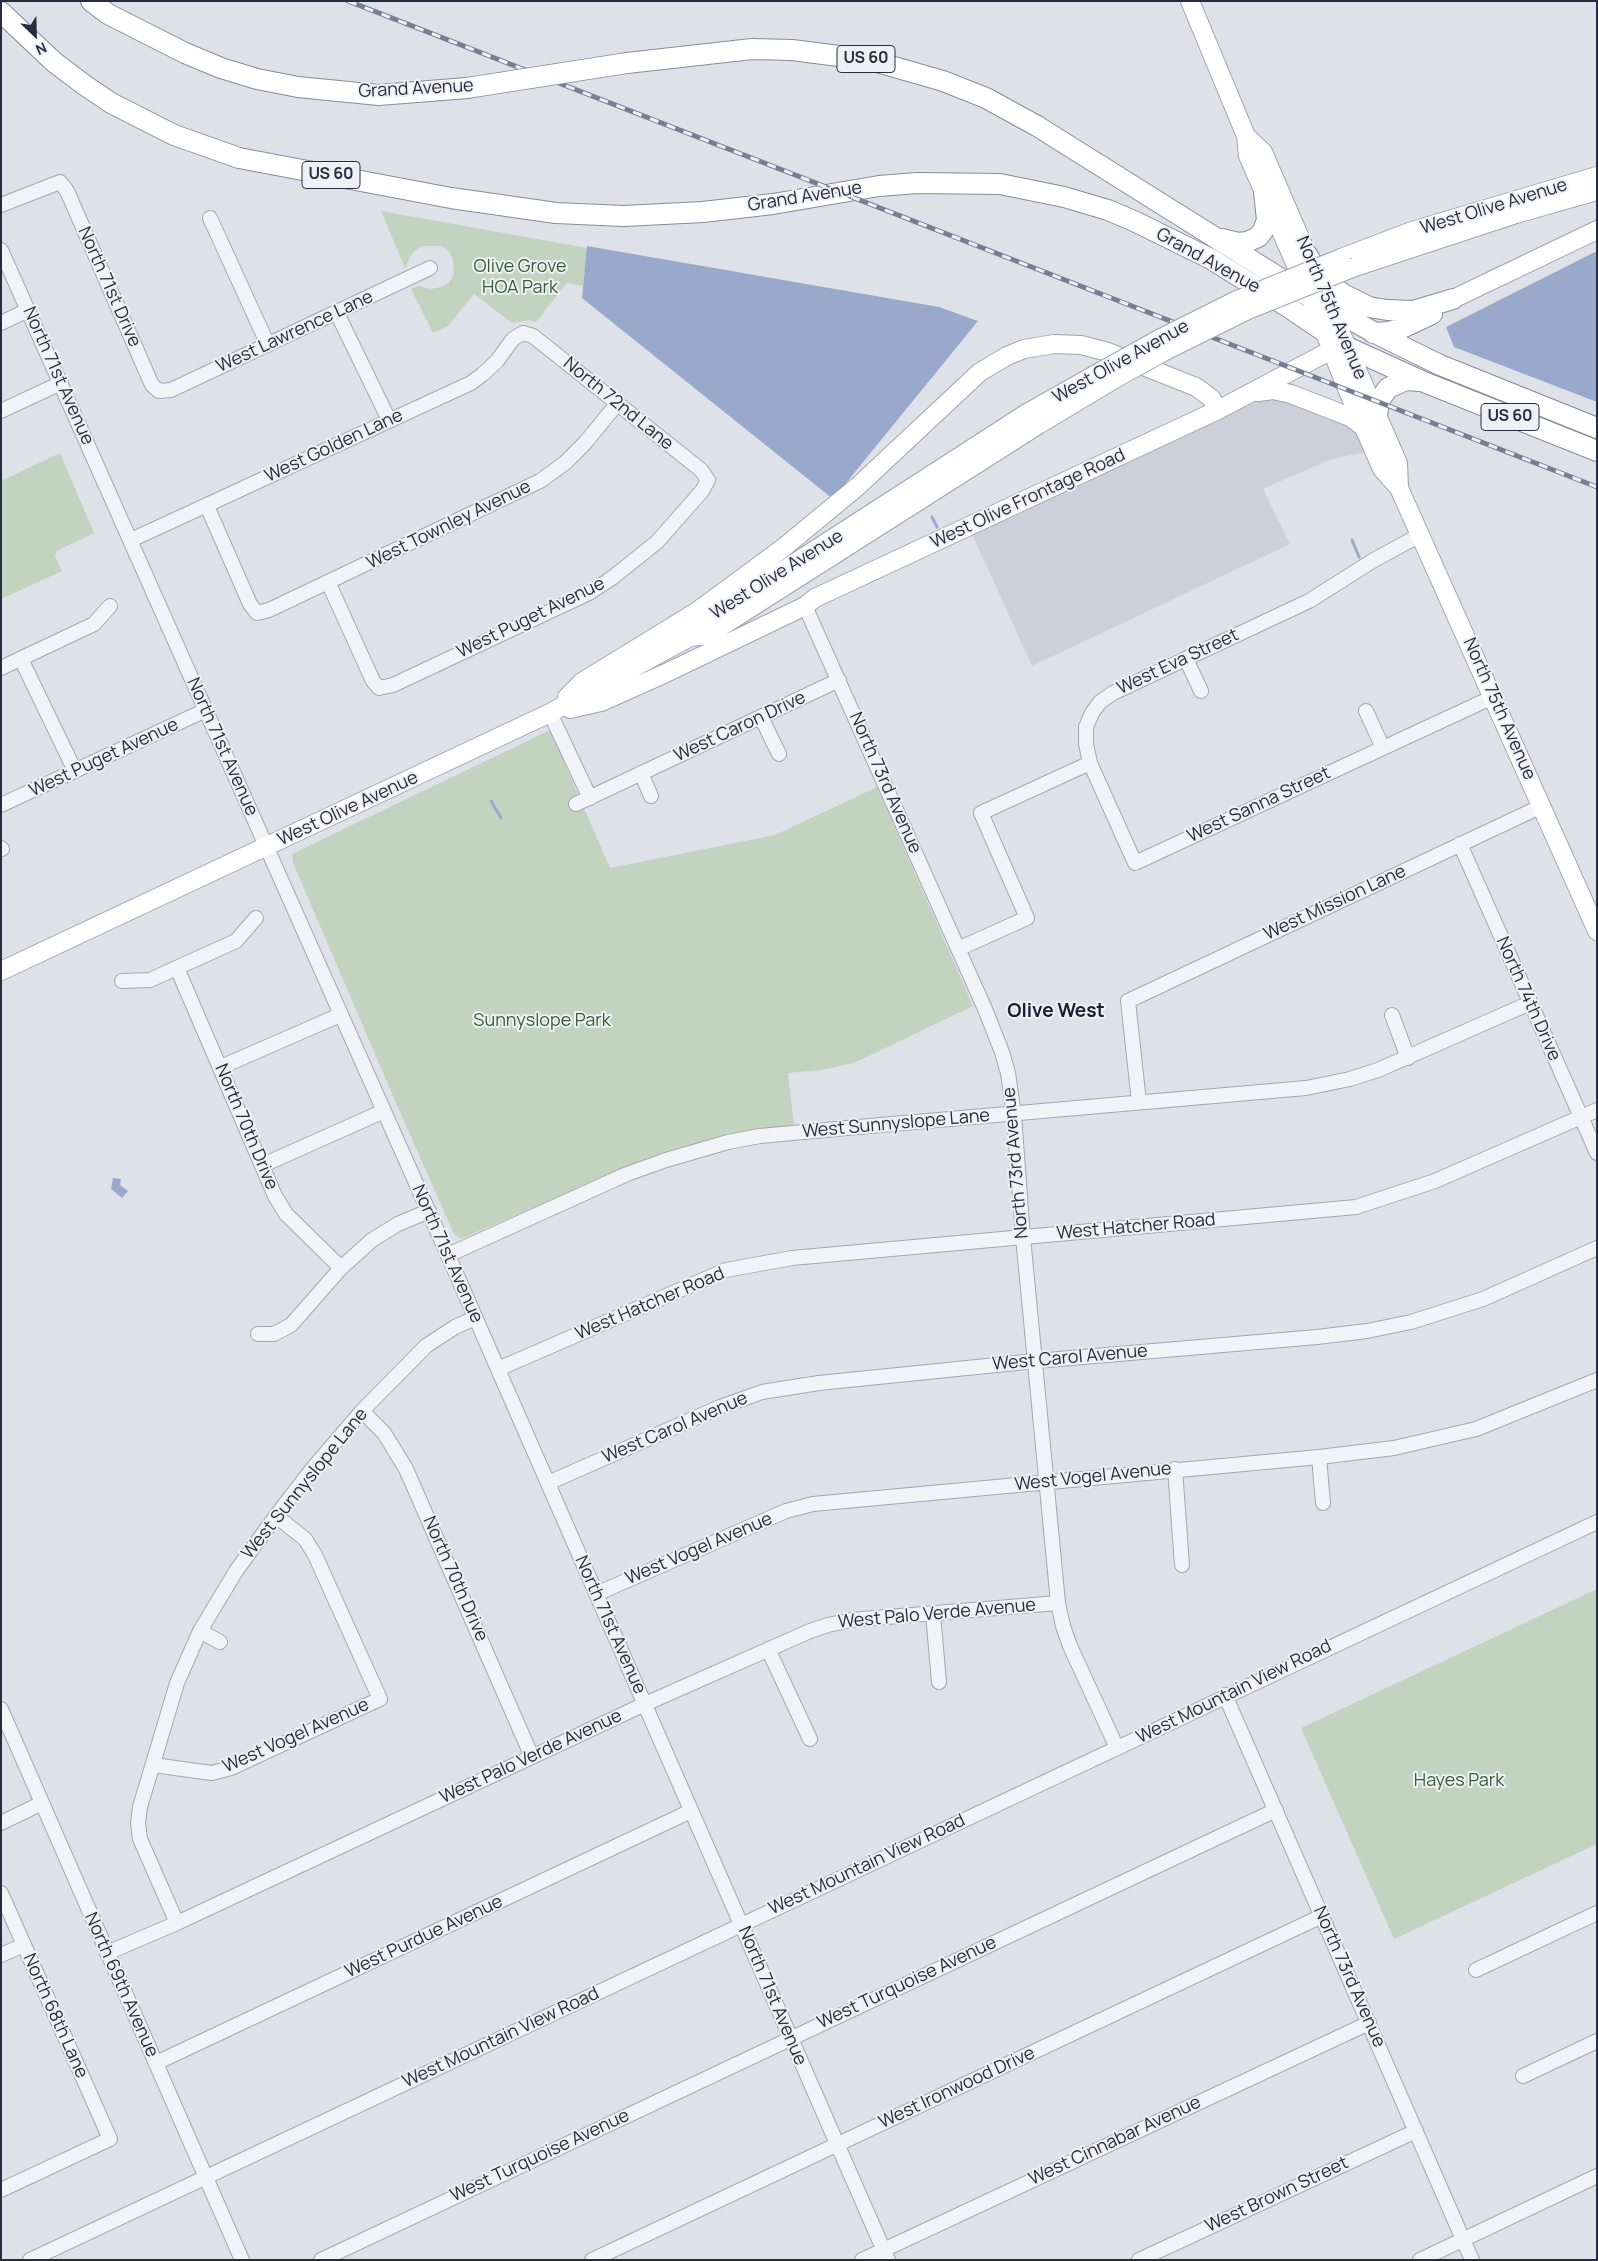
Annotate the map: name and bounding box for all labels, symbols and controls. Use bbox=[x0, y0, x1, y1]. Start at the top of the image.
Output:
north arrow bbox=[10, 10, 60, 60]
text: N bbox=[33, 38, 50, 60]
road number: US 60 bbox=[837, 46, 895, 72]
street label: Grand Avenue bbox=[358, 75, 474, 103]
road number: US 60 bbox=[302, 162, 360, 188]
street label: West Olive Avenue bbox=[1418, 174, 1570, 240]
street label: Grand Avenue bbox=[746, 177, 864, 217]
street label: North 71st Drive bbox=[73, 224, 145, 350]
street label: Grand Avenue bbox=[1152, 224, 1264, 298]
street label: North 75th Avenue bbox=[1291, 233, 1371, 383]
park label: Olive Grove HOA Park bbox=[474, 256, 566, 298]
street label: West Lawrence Lane bbox=[213, 286, 377, 378]
street label: North 71st Avenue bbox=[18, 304, 98, 448]
street label: West Olive Avenue bbox=[1049, 316, 1193, 408]
street label: North 72nd Lane bbox=[559, 353, 677, 455]
road number: US 60 bbox=[1481, 404, 1539, 431]
street label: West Golden Lane bbox=[262, 405, 406, 487]
street label: West Olive Frontage Road bbox=[927, 444, 1129, 554]
street label: West Townley Avenue bbox=[363, 476, 535, 574]
street label: West Olive Avenue bbox=[707, 525, 847, 625]
street label: West Puget Avenue bbox=[454, 573, 608, 663]
street label: West Eva Street bbox=[1114, 624, 1242, 700]
street label: North 75th Avenue bbox=[1458, 634, 1540, 784]
street label: North 71st Avenue bbox=[182, 675, 262, 819]
street label: West Caron Drive bbox=[671, 687, 809, 767]
street label: North 73rd Avenue bbox=[844, 709, 926, 857]
street label: West Puget Avenue bbox=[26, 714, 182, 802]
street label: West Sanna Street bbox=[1184, 762, 1334, 848]
street label: West Olive Avenue bbox=[274, 767, 422, 851]
street label: West Mission Lane bbox=[1261, 861, 1409, 945]
street label: North 74th Drive bbox=[1491, 934, 1565, 1064]
district label: Olive West bbox=[1007, 1001, 1105, 1023]
park label: Sunnyslope Park bbox=[473, 1010, 611, 1032]
street label: North 70th Drive bbox=[210, 1061, 282, 1193]
street label: North 73rd Avenue bbox=[999, 1086, 1033, 1240]
street label: West Sunnyslope Lane bbox=[801, 1105, 991, 1143]
street label: North 71st Avenue bbox=[407, 1182, 487, 1326]
street label: West Hatcher Road bbox=[1056, 1209, 1216, 1245]
street label: West Hatcher Road bbox=[572, 1263, 728, 1345]
street label: West Carol Avenue bbox=[991, 1340, 1149, 1376]
street label: West Carol Avenue bbox=[599, 1388, 751, 1468]
street label: West Sunnyslope Lane bbox=[237, 1404, 373, 1564]
street label: West Vogel Avenue bbox=[1014, 1458, 1172, 1496]
street label: West Vogel Avenue bbox=[622, 1508, 776, 1590]
street label: North 70th Drive bbox=[418, 1513, 492, 1645]
street label: North 71st Avenue bbox=[570, 1553, 650, 1697]
street label: West Palo Verde Avenue bbox=[837, 1595, 1037, 1633]
street label: West Mountain View Road bbox=[1133, 1635, 1335, 1749]
street label: West Vogel Avenue bbox=[220, 1694, 372, 1778]
street label: West Palo Verde Avenue bbox=[437, 1705, 625, 1809]
park label: Hayes Park bbox=[1414, 1770, 1504, 1792]
street label: West Mountain View Road bbox=[765, 1810, 969, 1920]
street label: West Purdue Avenue bbox=[342, 1891, 506, 1983]
street label: North 73rd Avenue bbox=[1308, 1903, 1390, 2051]
street label: North 69th Avenue bbox=[79, 1909, 163, 2061]
street label: North 71st Avenue bbox=[733, 1923, 811, 2069]
street label: West Turquoise Avenue bbox=[814, 1932, 1000, 2034]
street label: North 68th Lane bbox=[18, 1950, 92, 2082]
street label: West Mountain View Road bbox=[399, 1983, 603, 2093]
street label: West Ironwood Drive bbox=[876, 2042, 1038, 2134]
street label: West Cinnabar Avenue bbox=[1026, 2092, 1204, 2190]
street label: West Turquoise Avenue bbox=[447, 2105, 633, 2207]
street label: West Brown Street bbox=[1202, 2152, 1352, 2238]

